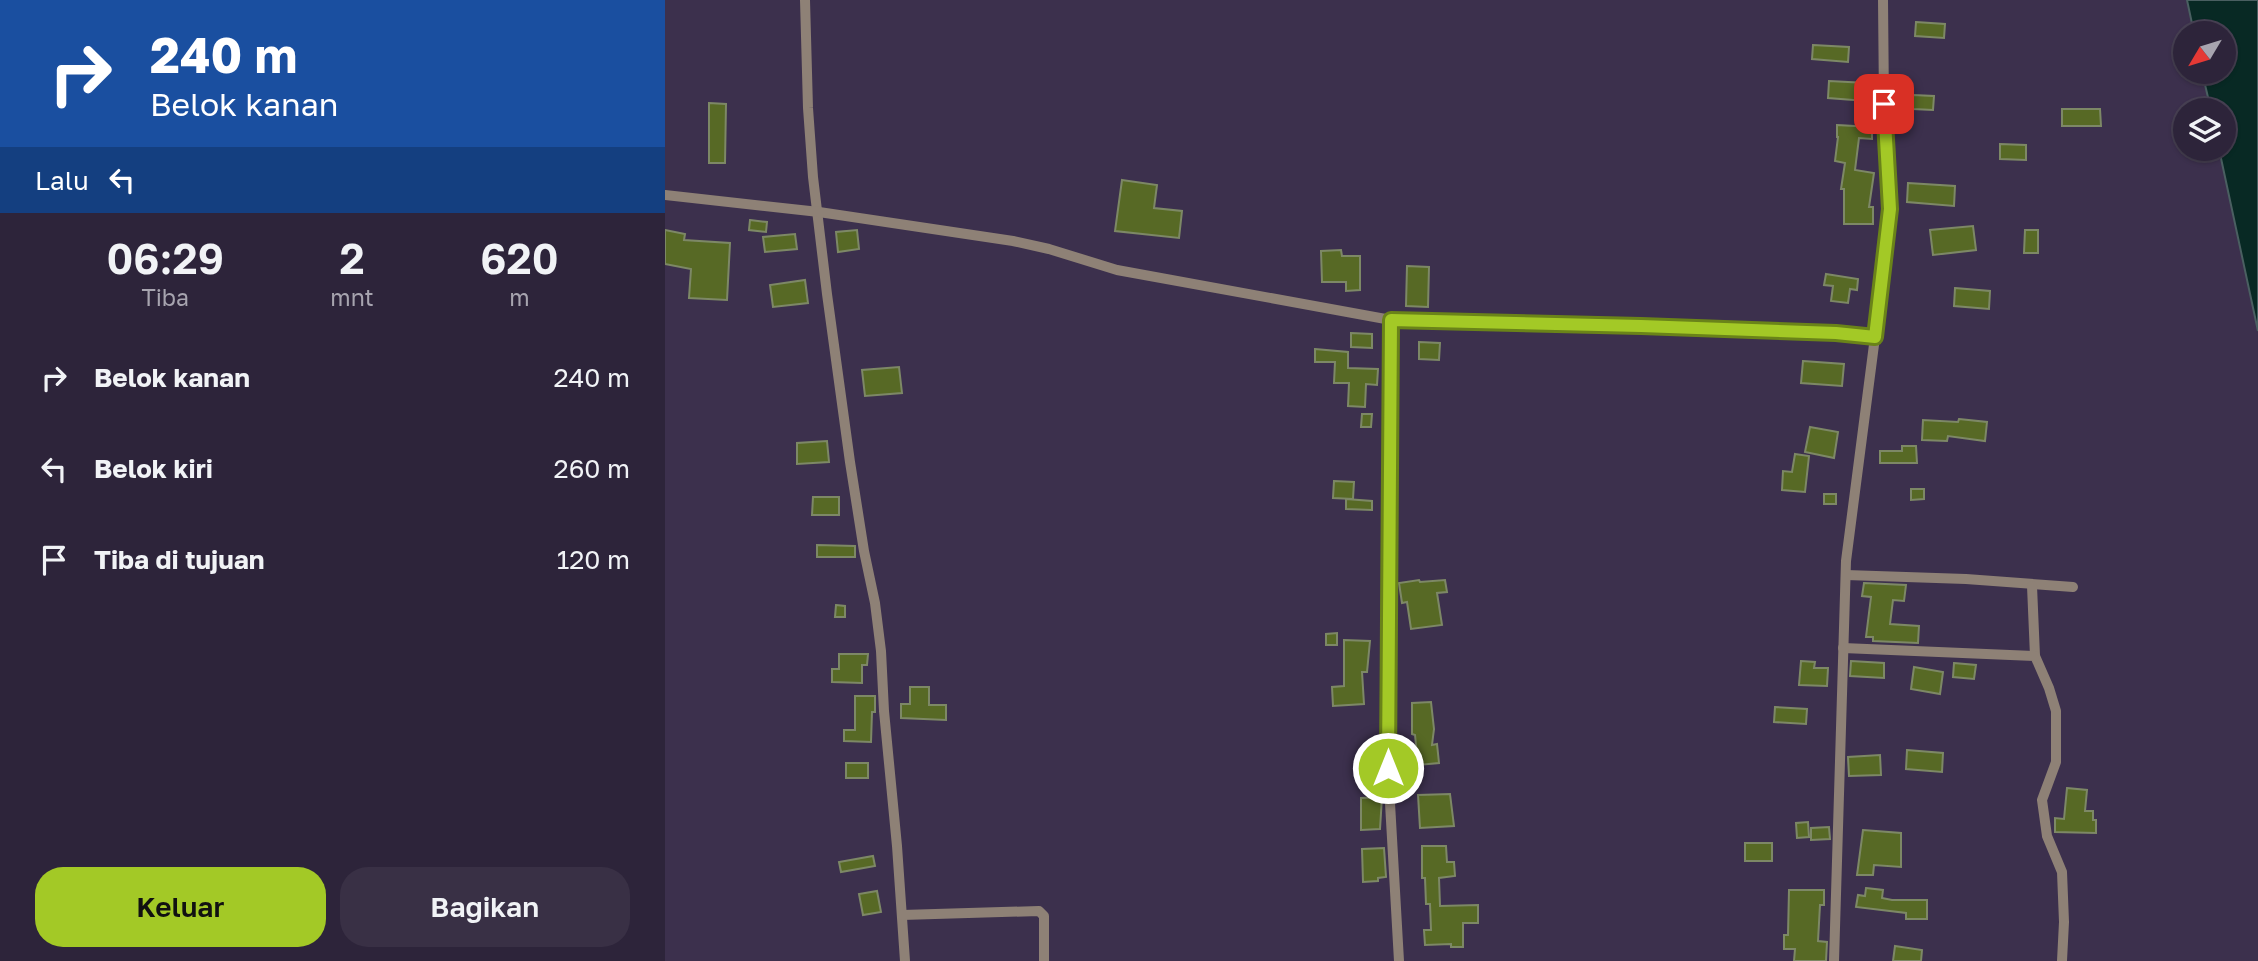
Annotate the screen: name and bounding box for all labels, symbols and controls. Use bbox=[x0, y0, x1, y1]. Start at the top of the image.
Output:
north arrow bbox=[2173, 21, 2237, 84]
map controls bbox=[2173, 21, 2236, 161]
text: 240 m bbox=[150, 25, 298, 84]
icon: right bbox=[35, 28, 126, 119]
pin bbox=[1854, 74, 1914, 134]
text: Belok kanan bbox=[150, 85, 338, 123]
icon: arrive bbox=[1865, 85, 1903, 123]
button: layers bbox=[2173, 98, 2236, 161]
icon: left bbox=[103, 161, 141, 199]
text: Lalu bbox=[35, 165, 89, 196]
text: 06:29 bbox=[106, 233, 224, 283]
text: 2 bbox=[340, 233, 365, 283]
text: 620 bbox=[480, 233, 559, 283]
text: Tiba bbox=[141, 283, 189, 311]
text: mnt bbox=[330, 283, 374, 311]
text: m bbox=[509, 283, 530, 311]
icon: right bbox=[35, 359, 73, 397]
text: Belok kanan bbox=[94, 362, 250, 393]
text: 240 m bbox=[553, 362, 630, 393]
icon: left bbox=[35, 450, 73, 488]
text: Belok kiri bbox=[94, 453, 213, 484]
text: 260 m bbox=[554, 453, 630, 484]
icon: arrive bbox=[35, 541, 73, 579]
text: Tiba di tujuan bbox=[94, 544, 264, 575]
text: 120 m bbox=[557, 544, 630, 575]
position arrow bbox=[1351, 731, 1425, 805]
button: Keluar bbox=[35, 867, 326, 947]
button: Bagikan bbox=[340, 867, 630, 947]

